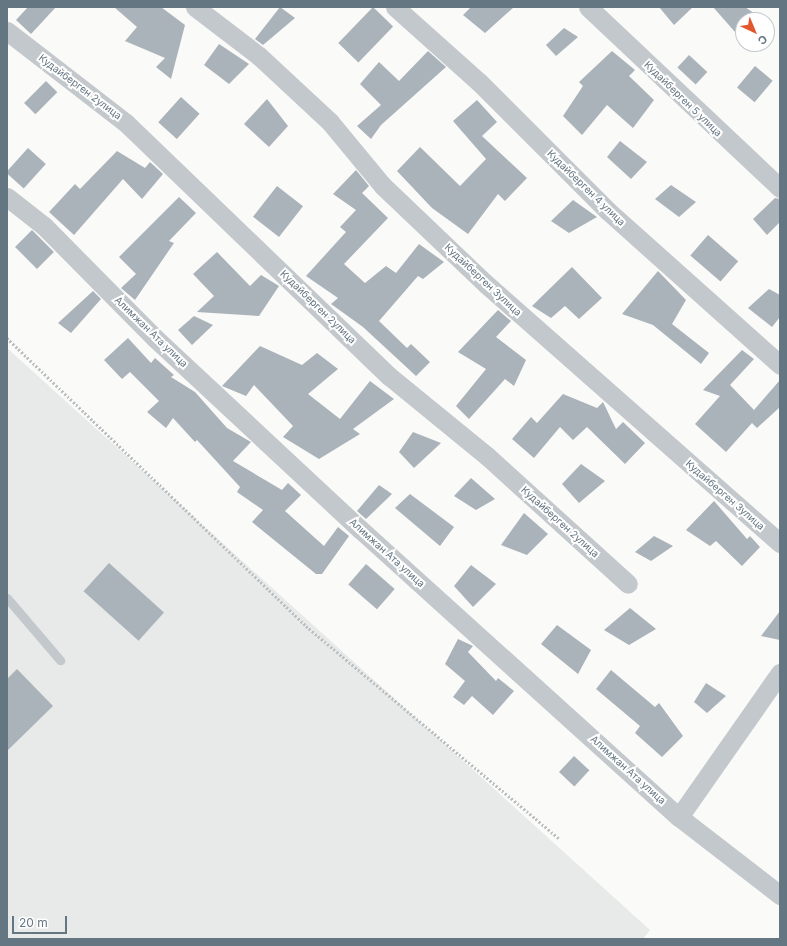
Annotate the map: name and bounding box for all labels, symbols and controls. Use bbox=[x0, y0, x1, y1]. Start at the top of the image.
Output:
north arrow bbox=[735, 12, 775, 52]
text: С bbox=[755, 32, 770, 48]
street label: Кудайберген 2улица bbox=[36, 52, 124, 122]
street label: Кудайберген 5 улица bbox=[642, 59, 724, 139]
street label: Кудайберген 4 улица bbox=[545, 148, 627, 228]
street label: Кудайберген 3улица bbox=[442, 241, 524, 319]
street label: Кудайберген 2улица bbox=[278, 268, 358, 346]
street label: Алимжан Ата улица bbox=[112, 294, 190, 370]
street label: Кудайберген 3улица bbox=[683, 457, 767, 533]
street label: Кудайберген 2улица bbox=[519, 484, 601, 560]
street label: Алимжан Ата улица bbox=[347, 516, 427, 590]
street label: Алимжан Ата улица bbox=[588, 733, 668, 807]
scale bar bbox=[14, 908, 69, 934]
text: 20 m bbox=[19, 915, 48, 930]

